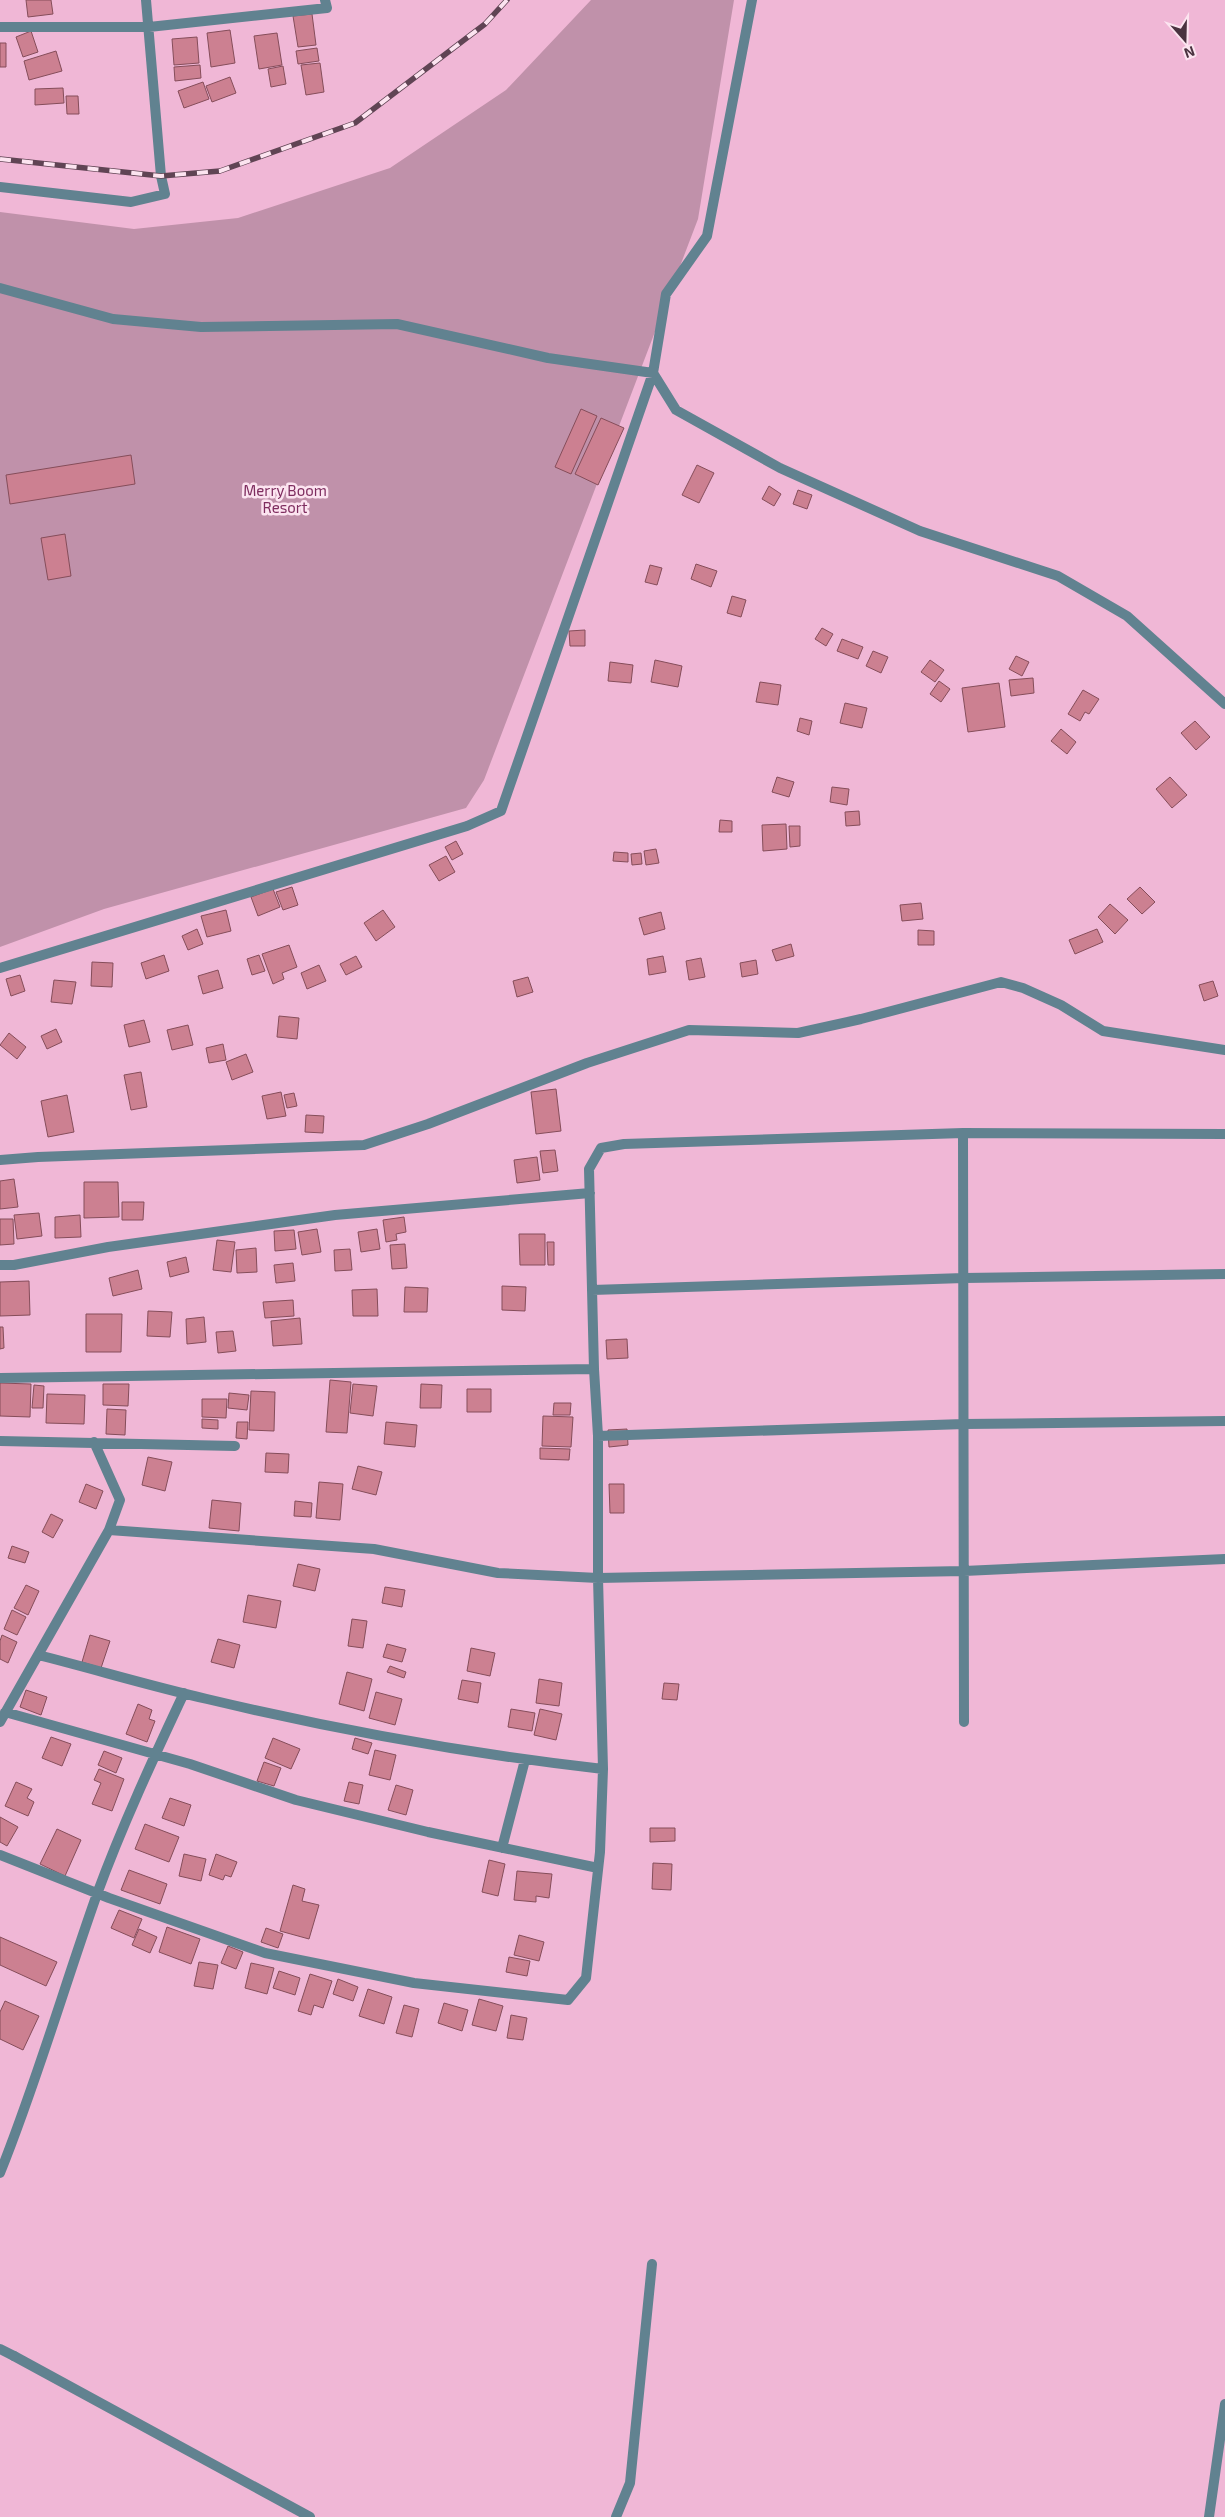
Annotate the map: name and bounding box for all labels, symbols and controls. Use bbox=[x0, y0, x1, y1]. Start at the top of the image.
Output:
north arrow bbox=[1160, 15, 1210, 65]
text: N bbox=[1182, 43, 1197, 62]
park label: Merry Boom Resort bbox=[243, 481, 327, 516]

